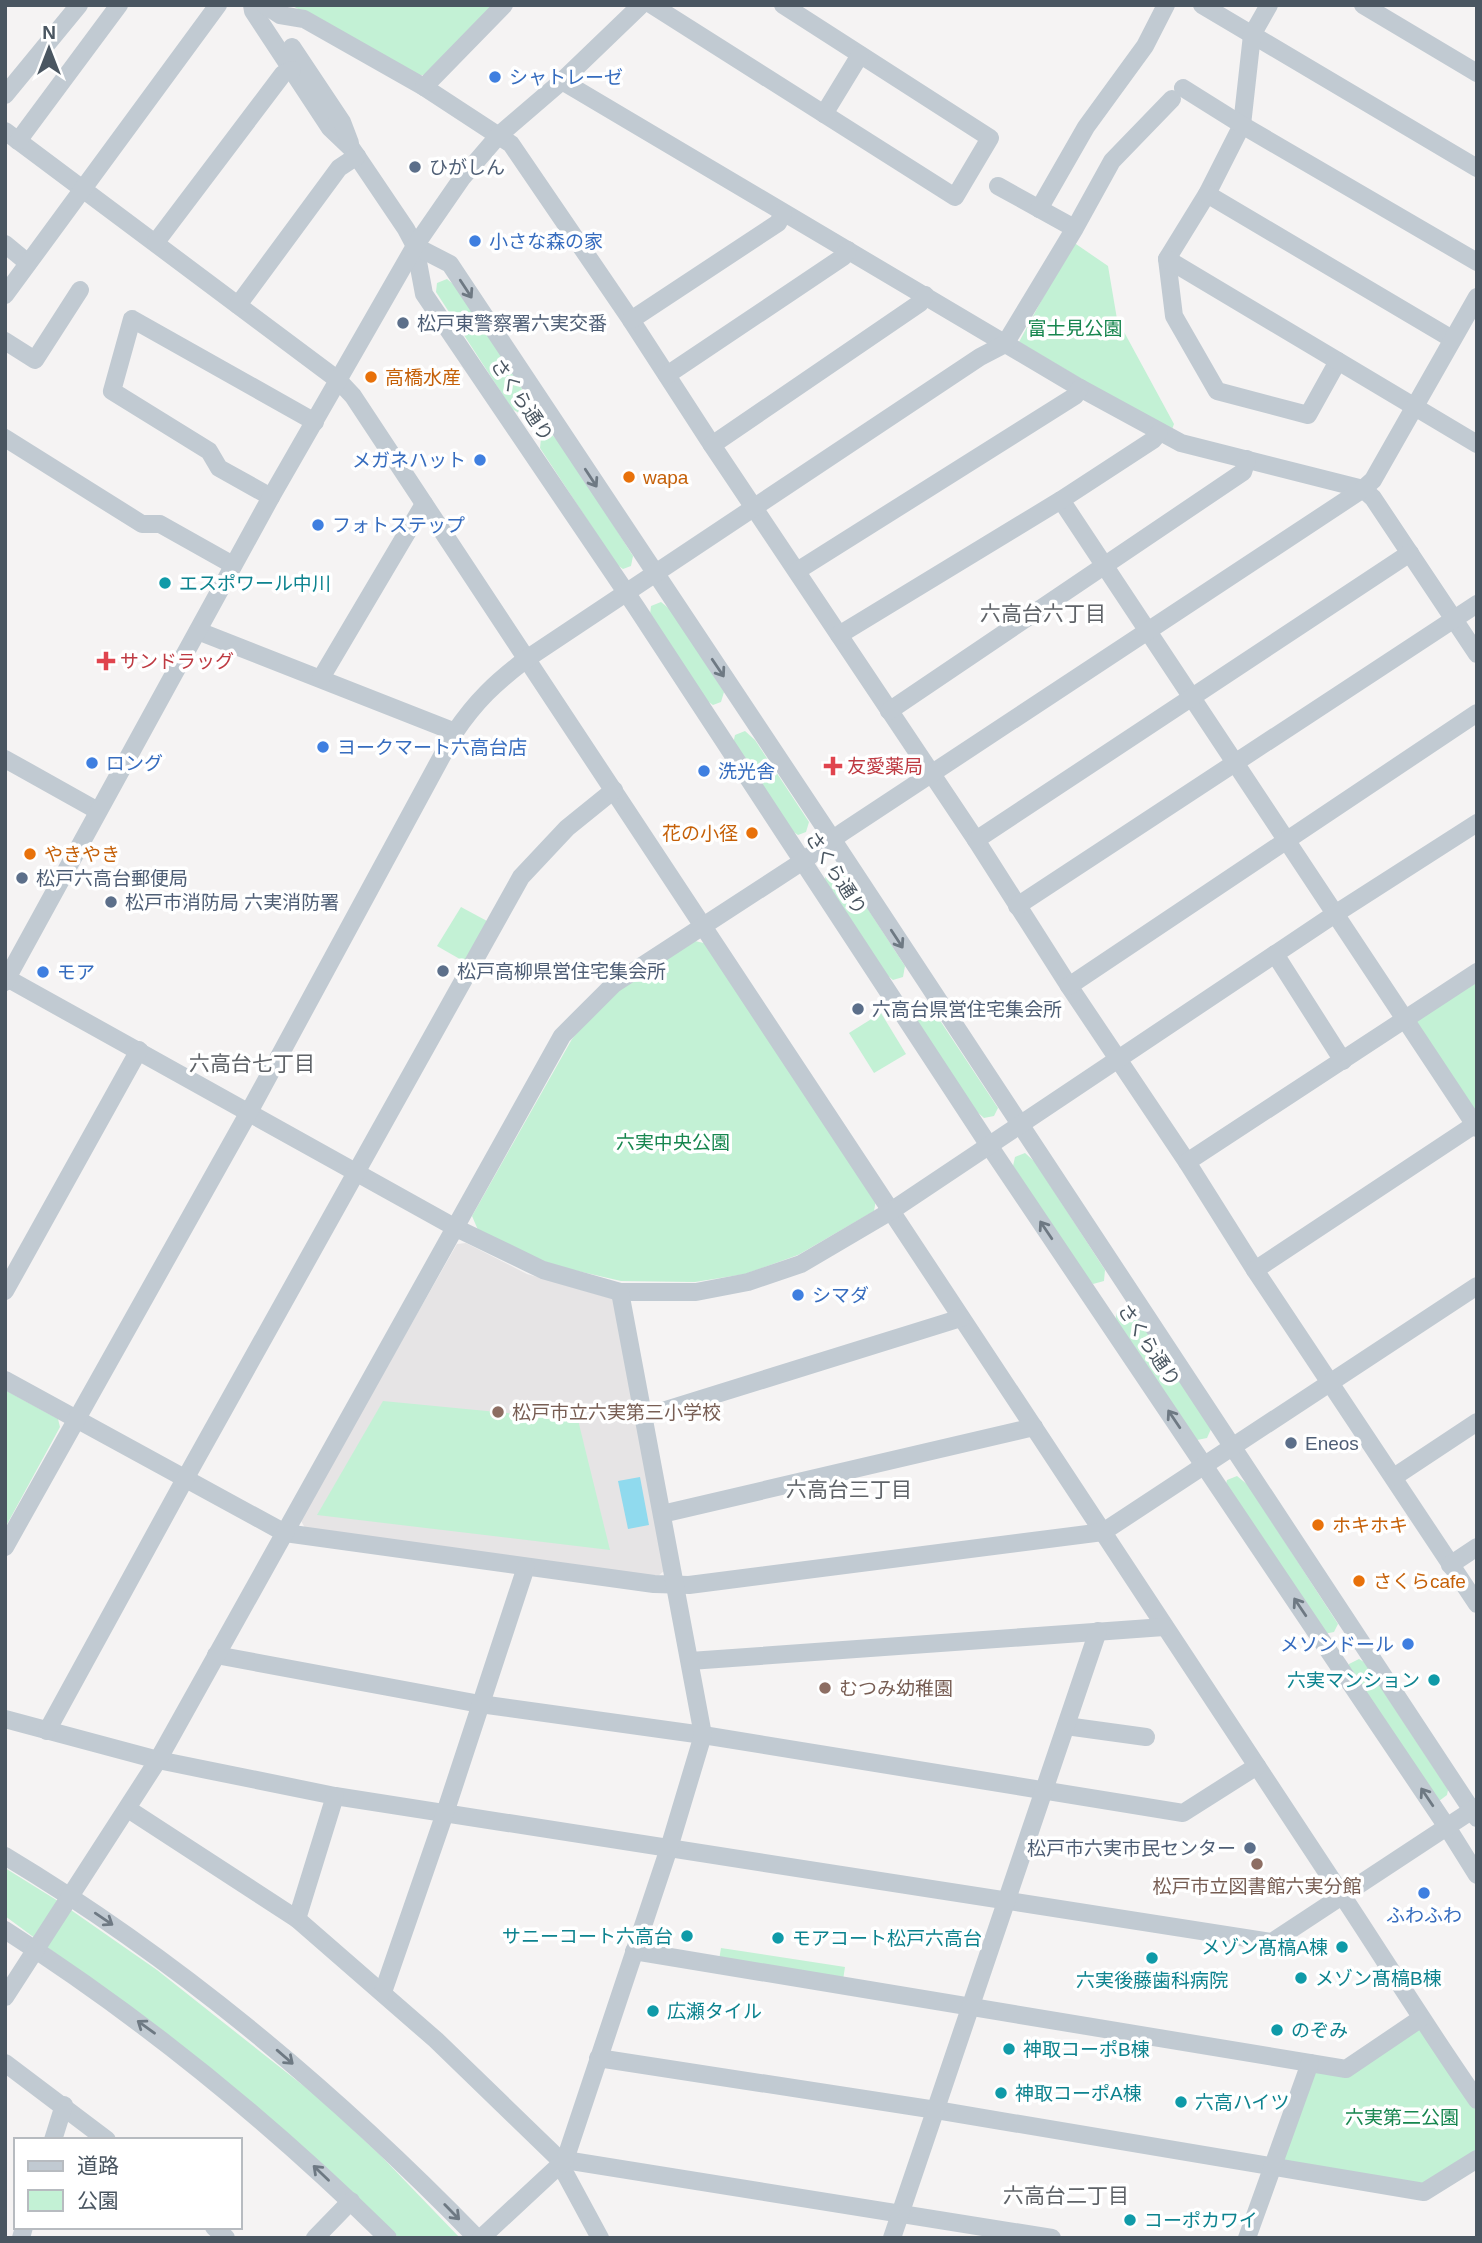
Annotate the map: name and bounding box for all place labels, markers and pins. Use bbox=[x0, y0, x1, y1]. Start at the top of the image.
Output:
place label: シャトレーゼ bbox=[509, 67, 623, 88]
marker: シャトレーゼ bbox=[487, 69, 503, 85]
place label: ひがしん bbox=[429, 157, 505, 178]
marker: ひがしん bbox=[407, 159, 423, 175]
place label: 小さな森の家 bbox=[489, 231, 603, 252]
marker: 小さな森の家 bbox=[467, 233, 483, 249]
place label: 松戸東警察署六実交番 bbox=[417, 313, 607, 334]
marker: 松戸東警察署六実交番 bbox=[395, 315, 411, 331]
place label: 高橋水産 bbox=[385, 367, 461, 388]
marker: 高橋水産 bbox=[363, 369, 379, 385]
place label: メガネハット bbox=[352, 450, 466, 471]
marker: メガネハット bbox=[472, 452, 488, 468]
place label: wapa bbox=[642, 467, 689, 488]
marker: wapa bbox=[621, 469, 637, 485]
place label: フォトステップ bbox=[332, 515, 465, 536]
marker: フォトステップ bbox=[310, 517, 326, 533]
place label: エスポワール中川 bbox=[179, 573, 331, 594]
marker: エスポワール中川 bbox=[157, 575, 173, 591]
place label: サンドラッグ bbox=[120, 651, 234, 672]
marker: サンドラッグ bbox=[98, 653, 114, 669]
place label: ヨークマート六高台店 bbox=[337, 737, 527, 758]
marker: ヨークマート六高台店 bbox=[315, 739, 331, 755]
place label: ロング bbox=[106, 753, 163, 774]
marker: ロング bbox=[84, 755, 100, 771]
place label: 友愛薬局 bbox=[847, 756, 923, 777]
marker: 友愛薬局 bbox=[825, 758, 841, 774]
place label: 洗光舎 bbox=[718, 761, 775, 782]
marker: 洗光舎 bbox=[696, 763, 712, 779]
place label: 花の小径 bbox=[662, 823, 738, 844]
marker: 花の小径 bbox=[744, 825, 760, 841]
place label: やきやき bbox=[44, 844, 120, 865]
marker: やきやき bbox=[22, 846, 38, 862]
place label: 松戸六高台郵便局 bbox=[36, 868, 188, 889]
marker: 松戸六高台郵便局 bbox=[14, 870, 30, 886]
place label: 松戸市消防局 六実消防署 bbox=[125, 892, 339, 913]
marker: 松戸市消防局 六実消防署 bbox=[103, 894, 119, 910]
place label: 松戸高柳県営住宅集会所 bbox=[457, 961, 666, 982]
place label: モア bbox=[57, 962, 95, 983]
marker: 松戸高柳県営住宅集会所 bbox=[435, 963, 451, 979]
marker: モア bbox=[35, 964, 51, 980]
place label: 六高台県営住宅集会所 bbox=[872, 999, 1062, 1020]
marker: 六高台県営住宅集会所 bbox=[850, 1001, 866, 1017]
place label: シマダ bbox=[812, 1285, 869, 1306]
marker: シマダ bbox=[790, 1287, 806, 1303]
place label: 松戸市立六実第三小学校 bbox=[512, 1402, 721, 1423]
marker: 松戸市立六実第三小学校 bbox=[490, 1404, 506, 1420]
place label: Eneos bbox=[1305, 1433, 1359, 1454]
marker: Eneos bbox=[1283, 1435, 1299, 1451]
place label: ホキホキ bbox=[1332, 1515, 1408, 1536]
marker: ホキホキ bbox=[1310, 1517, 1326, 1533]
place label: さくらcafe bbox=[1373, 1571, 1466, 1592]
marker: さくらcafe bbox=[1351, 1573, 1367, 1589]
place label: メソンドール bbox=[1280, 1634, 1394, 1655]
marker: メソンドール bbox=[1400, 1636, 1416, 1652]
place label: 六実マンション bbox=[1287, 1670, 1420, 1691]
marker: 六実マンション bbox=[1426, 1672, 1442, 1688]
place label: むつみ幼稚園 bbox=[839, 1678, 953, 1699]
marker: むつみ幼稚園 bbox=[817, 1680, 833, 1696]
place label: 松戸市六実市民センター bbox=[1027, 1838, 1236, 1859]
marker: 松戸市六実市民センター bbox=[1242, 1840, 1258, 1856]
marker: 松戸市立図書館六実分館 bbox=[1249, 1856, 1265, 1872]
place label: 松戸市立図書館六実分館 bbox=[1152, 1876, 1362, 1897]
marker: ふわふわ bbox=[1416, 1885, 1432, 1901]
place label: ふわふわ bbox=[1386, 1905, 1462, 1926]
place label: サニーコート六高台 bbox=[502, 1926, 673, 1947]
marker: サニーコート六高台 bbox=[679, 1928, 695, 1944]
place label: モアコート松戸六高台 bbox=[792, 1928, 982, 1949]
marker: モアコート松戸六高台 bbox=[770, 1930, 786, 1946]
place label: メゾン髙槁A棟 bbox=[1201, 1937, 1328, 1958]
marker: メゾン髙槁A棟 bbox=[1334, 1939, 1350, 1955]
marker: 六実後藤歯科病院 bbox=[1144, 1950, 1160, 1966]
place label: メゾン髙槁B棟 bbox=[1315, 1968, 1442, 1989]
place label: 六実後藤歯科病院 bbox=[1076, 1970, 1228, 1991]
marker: メゾン髙槁B棟 bbox=[1293, 1970, 1309, 1986]
place label: 広瀬タイル bbox=[667, 2001, 762, 2022]
marker: 広瀬タイル bbox=[645, 2003, 661, 2019]
place label: のぞみ bbox=[1291, 2020, 1348, 2041]
marker: のぞみ bbox=[1269, 2022, 1285, 2038]
place label: 神取コーポB棟 bbox=[1023, 2039, 1150, 2060]
marker: 神取コーポB棟 bbox=[1001, 2041, 1017, 2057]
place label: 神取コーポA棟 bbox=[1015, 2083, 1142, 2104]
marker: 神取コーポA棟 bbox=[993, 2085, 1009, 2101]
place label: 六高ハイツ bbox=[1195, 2092, 1290, 2113]
marker: 六高ハイツ bbox=[1173, 2094, 1189, 2110]
place label: コーポカワイ bbox=[1144, 2210, 1258, 2231]
marker: コーポカワイ bbox=[1122, 2212, 1138, 2228]

